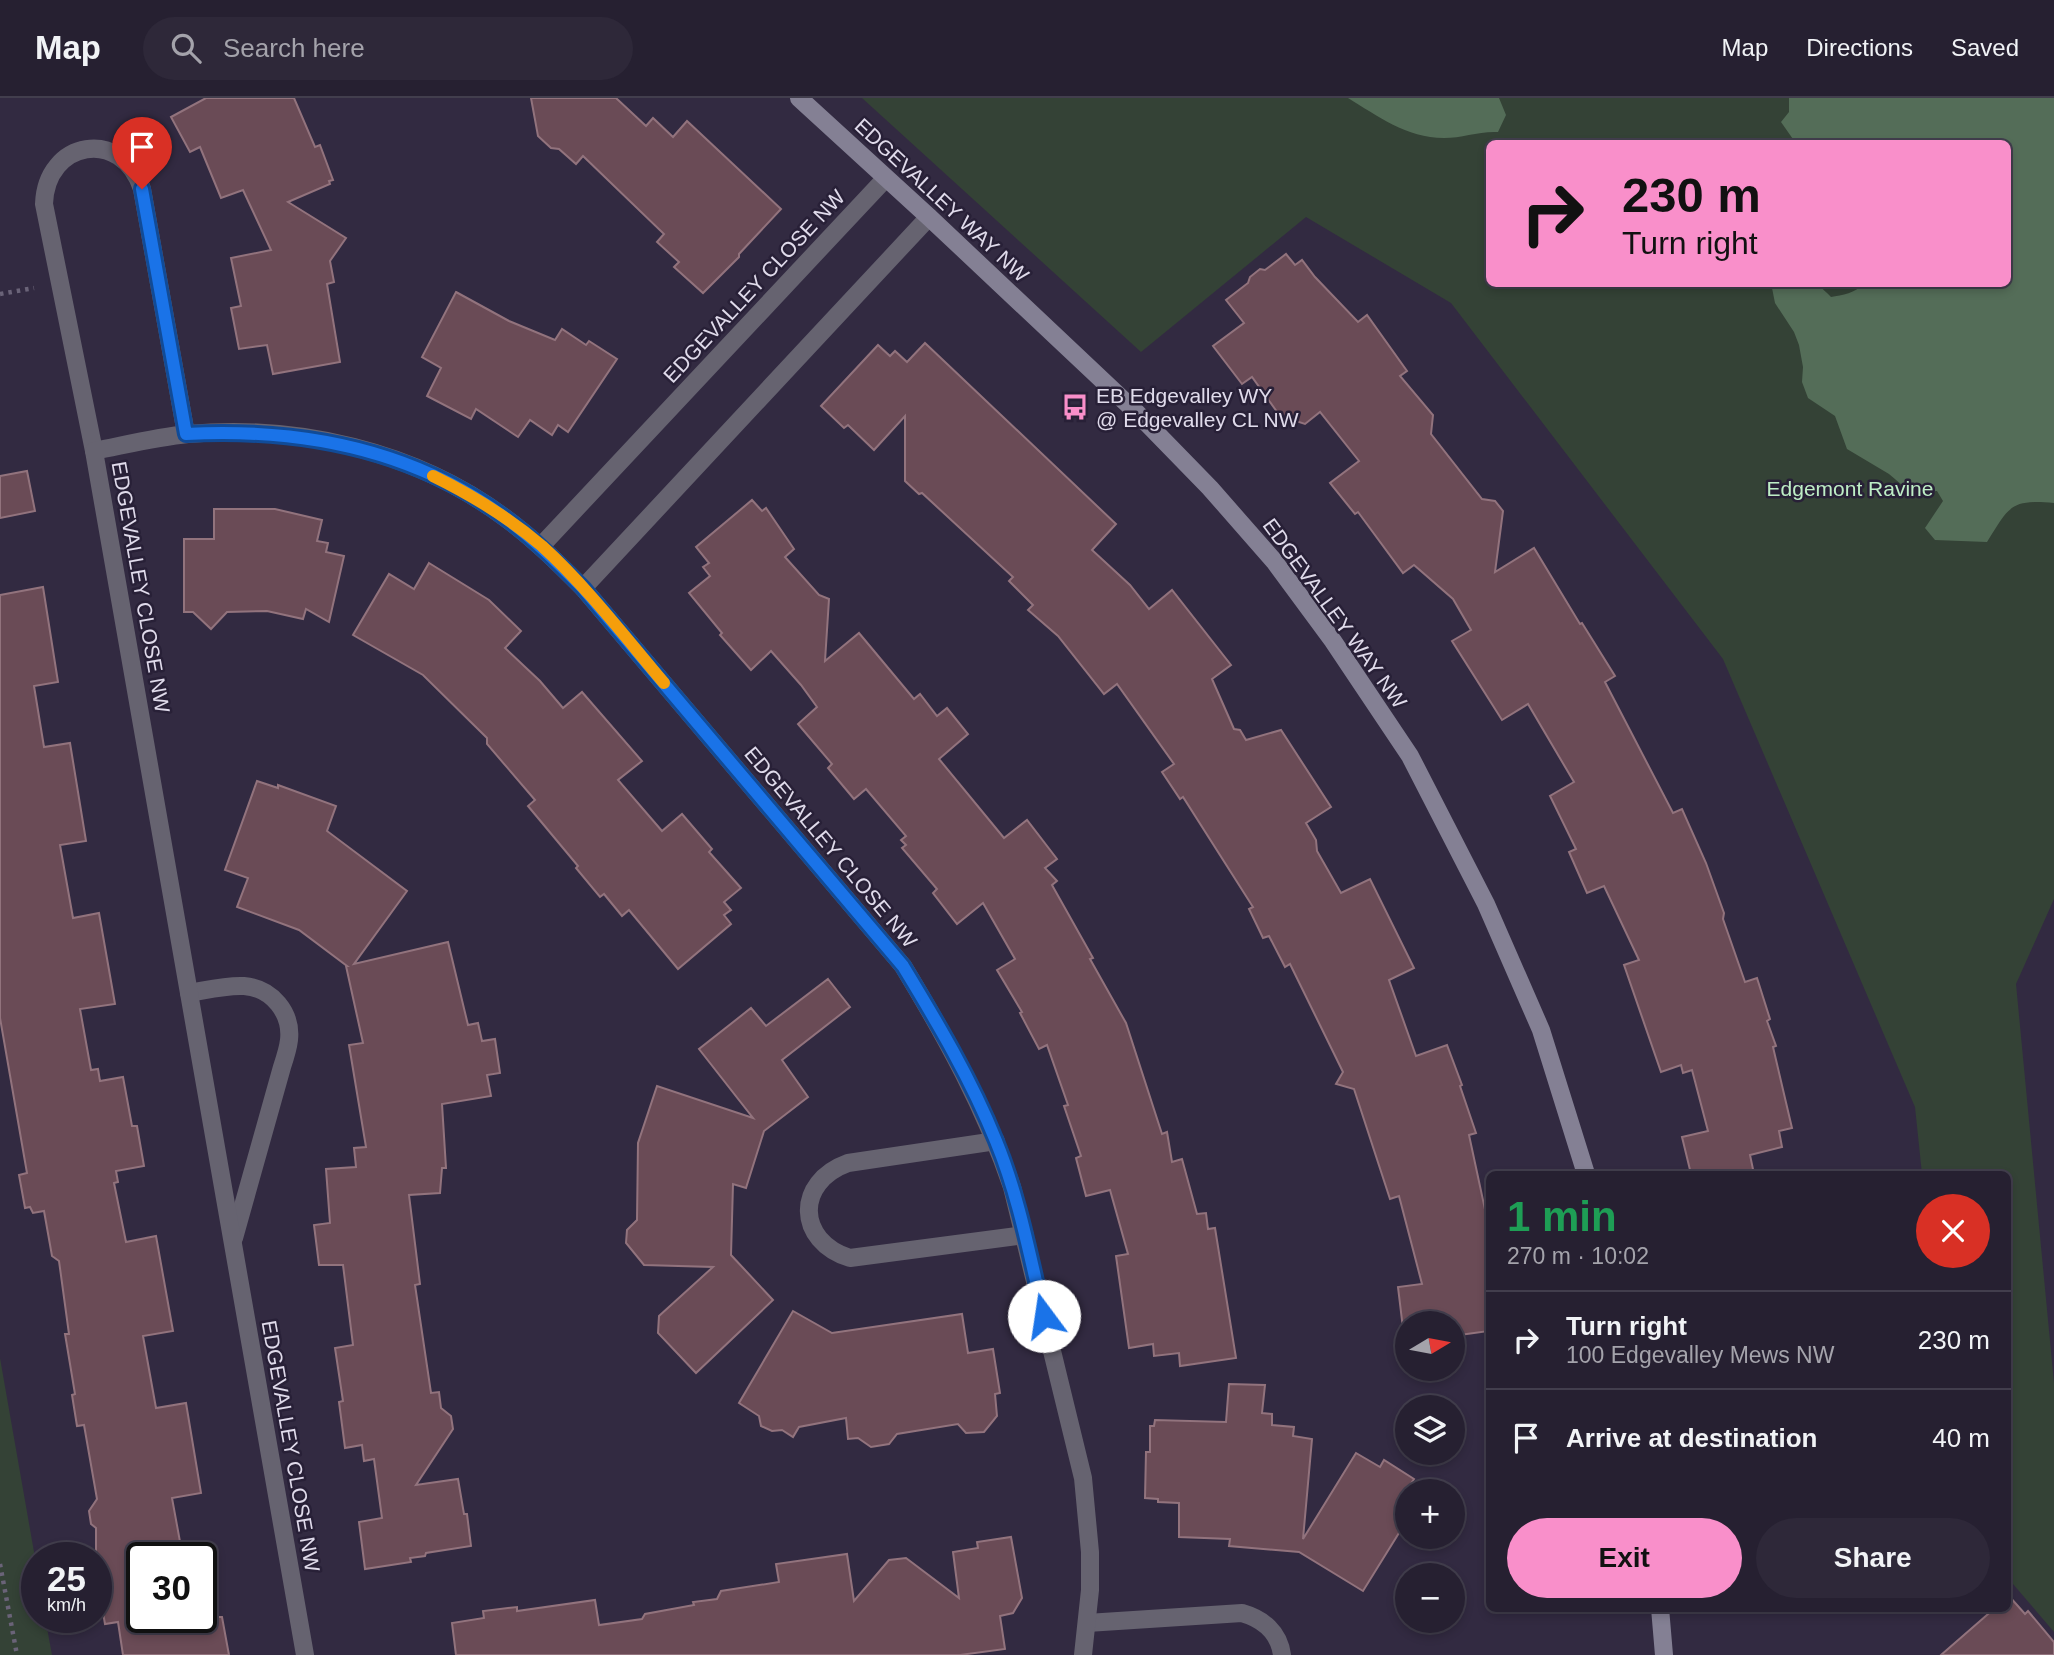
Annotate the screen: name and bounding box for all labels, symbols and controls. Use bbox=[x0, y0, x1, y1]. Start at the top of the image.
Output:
search box bbox=[143, 17, 633, 80]
text: Map bbox=[35, 29, 101, 66]
icon: search bbox=[167, 29, 205, 67]
text: Search here bbox=[223, 33, 365, 63]
text: Map bbox=[1722, 34, 1768, 61]
text: Directions bbox=[1806, 34, 1913, 61]
text: Saved bbox=[1951, 34, 2019, 61]
street label: EDGEVALLEY WAY NW bbox=[851, 114, 1034, 287]
pin bbox=[112, 117, 172, 189]
icon: arrive bbox=[123, 128, 161, 166]
icon: right bbox=[1507, 168, 1598, 259]
text: 230 m bbox=[1622, 168, 1761, 222]
street label: EDGEVALLEY CLOSE NW bbox=[659, 185, 849, 387]
text: Turn right bbox=[1622, 225, 1758, 261]
place label: EB Edgevalley WY @ Edgevalley CL NW bbox=[1096, 384, 1299, 431]
bus stop icon: EB Edgevalley WY @ Edgevalley CL NW bbox=[1060, 392, 1090, 422]
street label: EDGEVALLEY CLOSE NW bbox=[108, 460, 174, 715]
park label: Edgemont Ravine bbox=[1767, 477, 1933, 500]
street label: EDGEVALLEY WAY NW bbox=[1258, 514, 1412, 712]
street label: EDGEVALLEY CLOSE NW bbox=[740, 742, 922, 952]
text: 1 min bbox=[1507, 1193, 1617, 1240]
button: close bbox=[1916, 1194, 1990, 1268]
text: 270 m · 10:02 bbox=[1507, 1243, 1649, 1269]
position arrow bbox=[1007, 1279, 1081, 1353]
north arrow bbox=[1395, 1311, 1465, 1381]
map controls bbox=[1395, 1311, 1465, 1633]
text: Turn right bbox=[1566, 1311, 1687, 1341]
street label: EDGEVALLEY CLOSE NW bbox=[258, 1319, 324, 1574]
icon: right bbox=[1507, 1321, 1545, 1359]
text: 230 m bbox=[1918, 1325, 1990, 1355]
text: 100 Edgevalley Mews NW bbox=[1566, 1342, 1834, 1368]
button: layers bbox=[1395, 1395, 1465, 1465]
icon: arrive bbox=[1507, 1419, 1545, 1457]
text: Arrive at destination bbox=[1566, 1423, 1817, 1453]
text: 40 m bbox=[1932, 1423, 1990, 1453]
button: + bbox=[1395, 1479, 1465, 1549]
button: Exit bbox=[1507, 1518, 1742, 1598]
button: Share bbox=[1756, 1518, 1990, 1598]
speed limit sign: 30 bbox=[126, 1542, 217, 1633]
text: 25 bbox=[47, 1559, 86, 1598]
button: − bbox=[1395, 1563, 1465, 1633]
text: km/h bbox=[47, 1595, 86, 1615]

